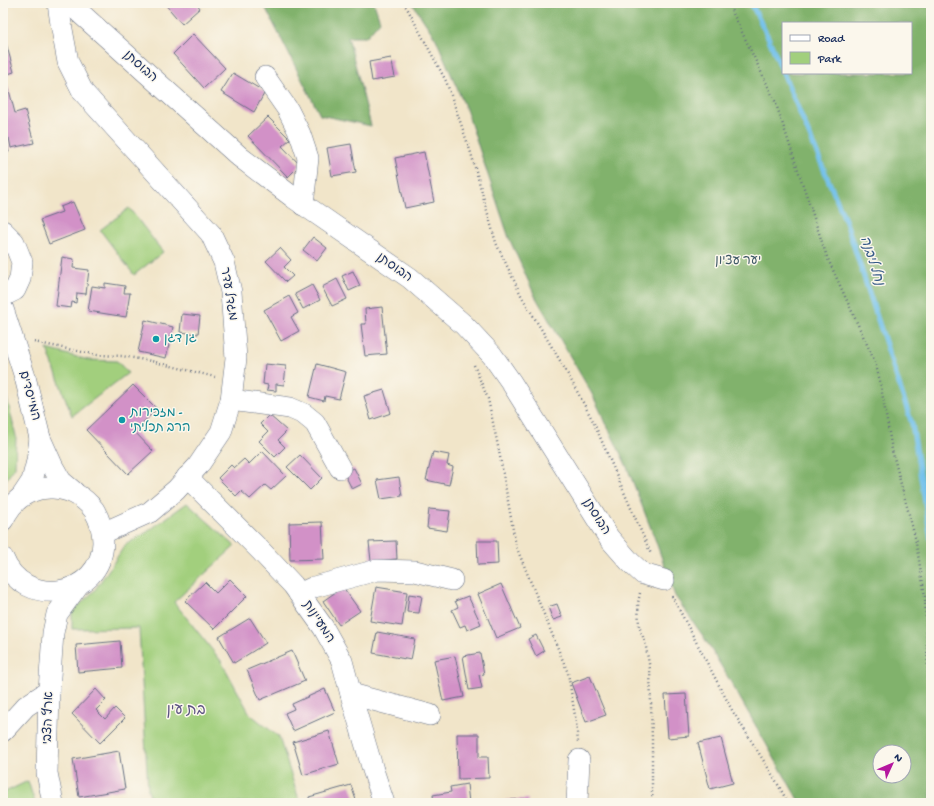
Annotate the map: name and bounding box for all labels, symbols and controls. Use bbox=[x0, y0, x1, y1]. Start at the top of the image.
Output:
legend bbox=[782, 22, 912, 74]
text: Road bbox=[818, 33, 845, 47]
street label: הבוסתן bbox=[120, 48, 160, 86]
text: Park bbox=[817, 53, 843, 67]
water label: נחל ליבנה bbox=[855, 234, 888, 289]
street label: הבוסתן bbox=[373, 250, 415, 286]
park label: יער עציון bbox=[715, 254, 761, 269]
street label: מגדל עדר bbox=[216, 266, 241, 322]
place label: גן דגן bbox=[164, 332, 197, 347]
marker: גן דגן bbox=[151, 334, 161, 344]
street label: המייסדים bbox=[15, 369, 43, 423]
place label: מזכירות - הרב תכליתי bbox=[129, 406, 190, 436]
marker: מזכירות - הרב תכליתי bbox=[117, 415, 127, 425]
street label: הבוסתן bbox=[579, 496, 613, 538]
street label: המעיינות bbox=[299, 598, 337, 646]
street label: ארץ הצבי bbox=[40, 691, 57, 745]
district label: בת עין bbox=[167, 702, 206, 720]
north arrow bbox=[872, 744, 912, 784]
text: N bbox=[891, 752, 905, 765]

